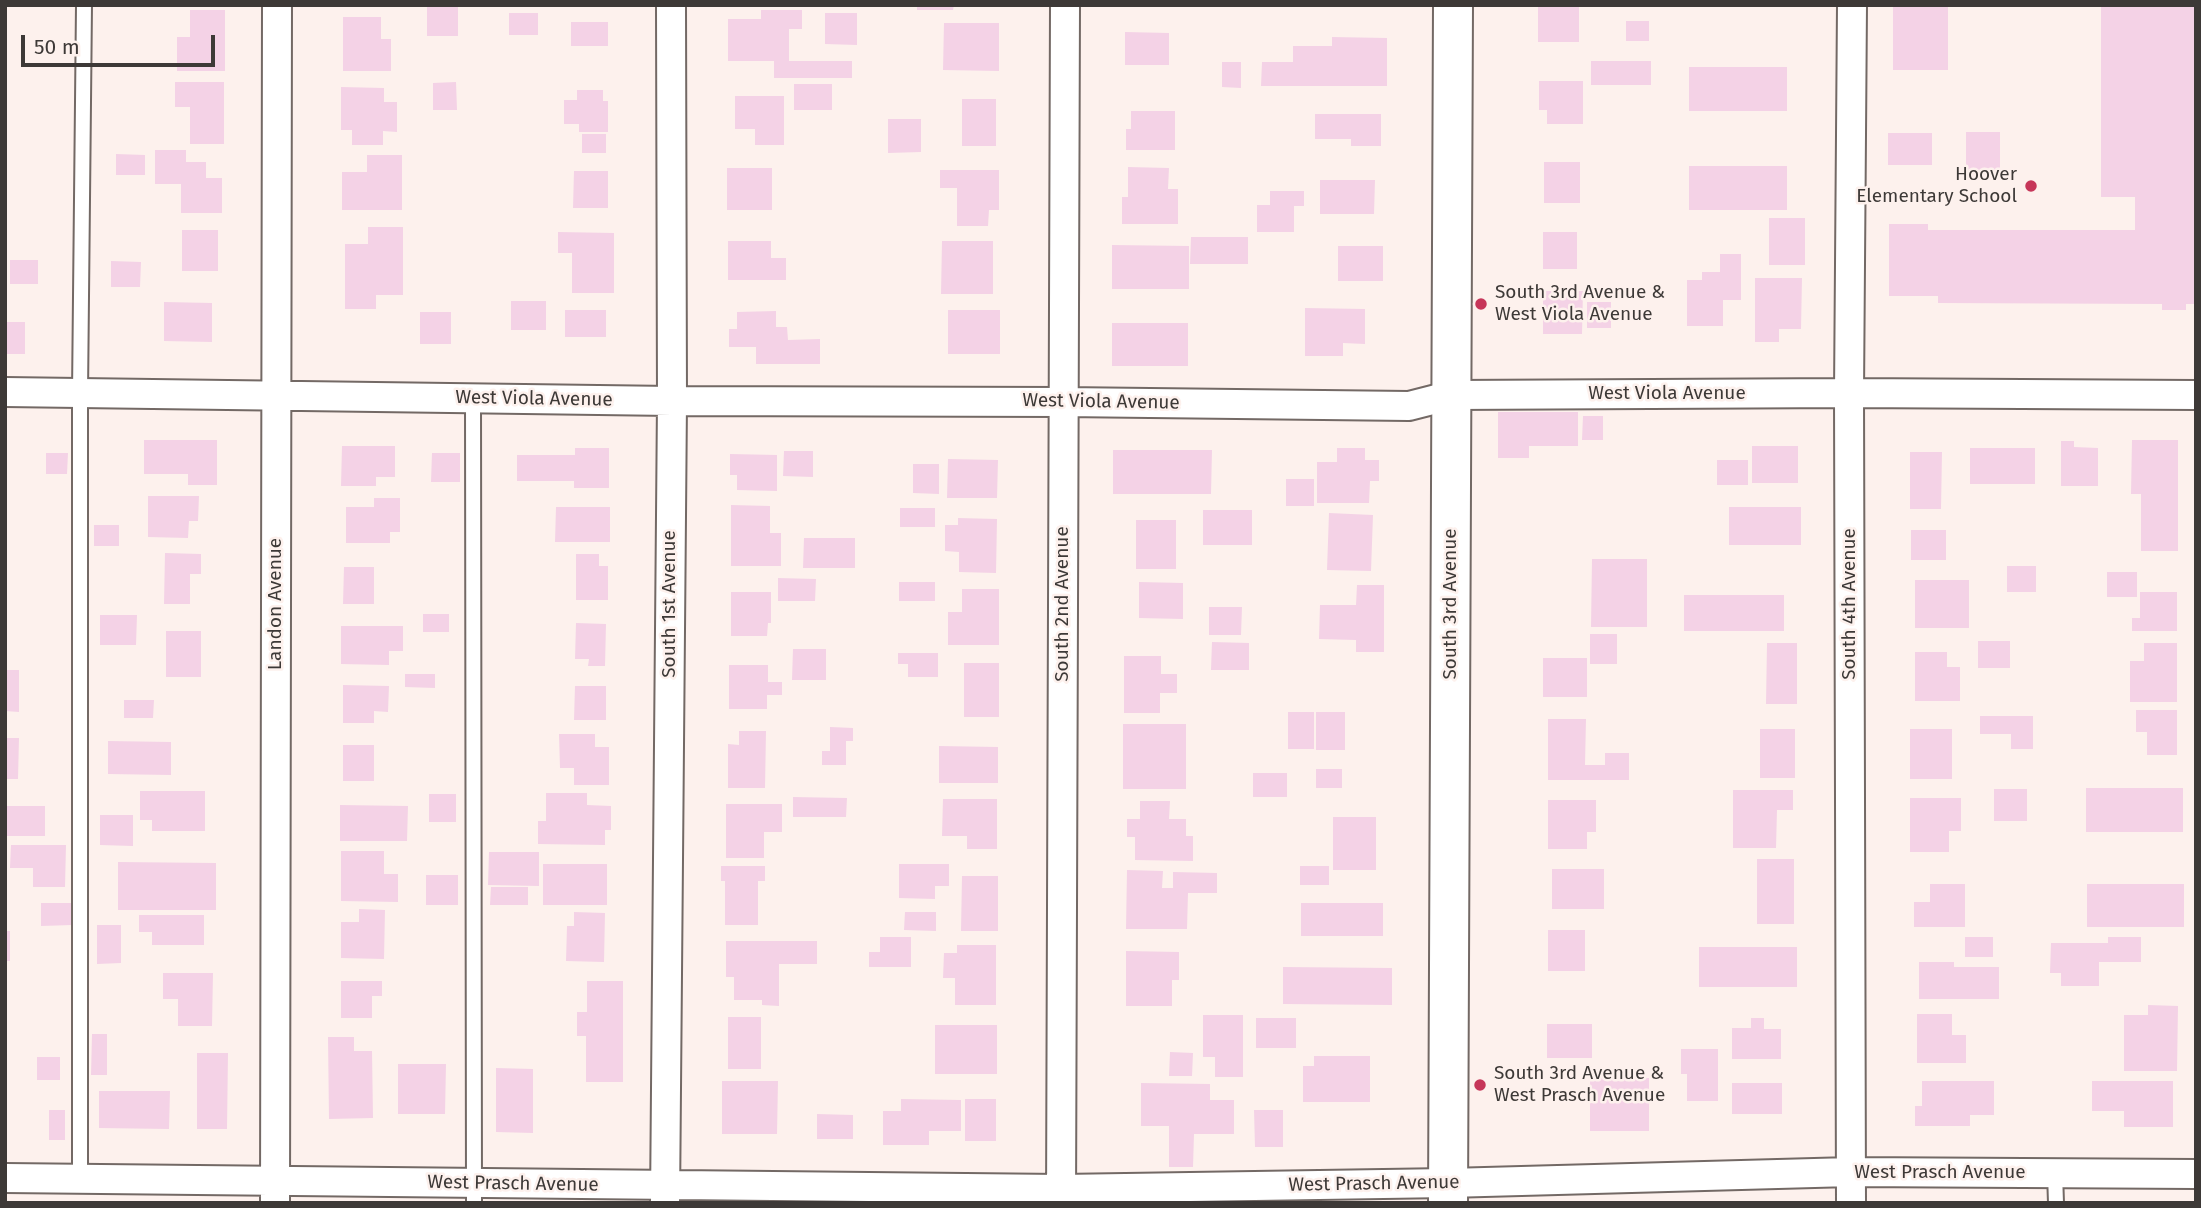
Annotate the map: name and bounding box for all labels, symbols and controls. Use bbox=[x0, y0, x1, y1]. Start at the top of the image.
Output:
scale bar bbox=[24, 21, 219, 65]
text: 50 m bbox=[34, 34, 80, 60]
place label: Hoover Elementary School bbox=[1856, 164, 2017, 208]
marker: Hoover Elementary School bbox=[2023, 178, 2039, 194]
place label: South 3rd Avenue & West Viola Avenue bbox=[1495, 282, 1665, 326]
marker: South 3rd Avenue & West Viola Avenue bbox=[1473, 296, 1489, 312]
street label: West Viola Avenue bbox=[1588, 383, 1746, 405]
street label: West Viola Avenue bbox=[455, 386, 613, 412]
street label: West Viola Avenue bbox=[1022, 389, 1180, 415]
street label: South 2nd Avenue bbox=[1052, 526, 1074, 682]
street label: South 3rd Avenue bbox=[1440, 528, 1462, 680]
street label: South 4th Avenue bbox=[1839, 528, 1861, 680]
street label: South 1st Avenue bbox=[659, 530, 681, 678]
street label: Landon Avenue bbox=[265, 538, 287, 670]
place label: South 3rd Avenue & West Prasch Avenue bbox=[1494, 1063, 1665, 1107]
marker: South 3rd Avenue & West Prasch Avenue bbox=[1472, 1077, 1488, 1093]
street label: West Prasch Avenue bbox=[1854, 1162, 2026, 1184]
street label: West Prasch Avenue bbox=[427, 1171, 599, 1197]
street label: West Prasch Avenue bbox=[1288, 1171, 1460, 1197]

